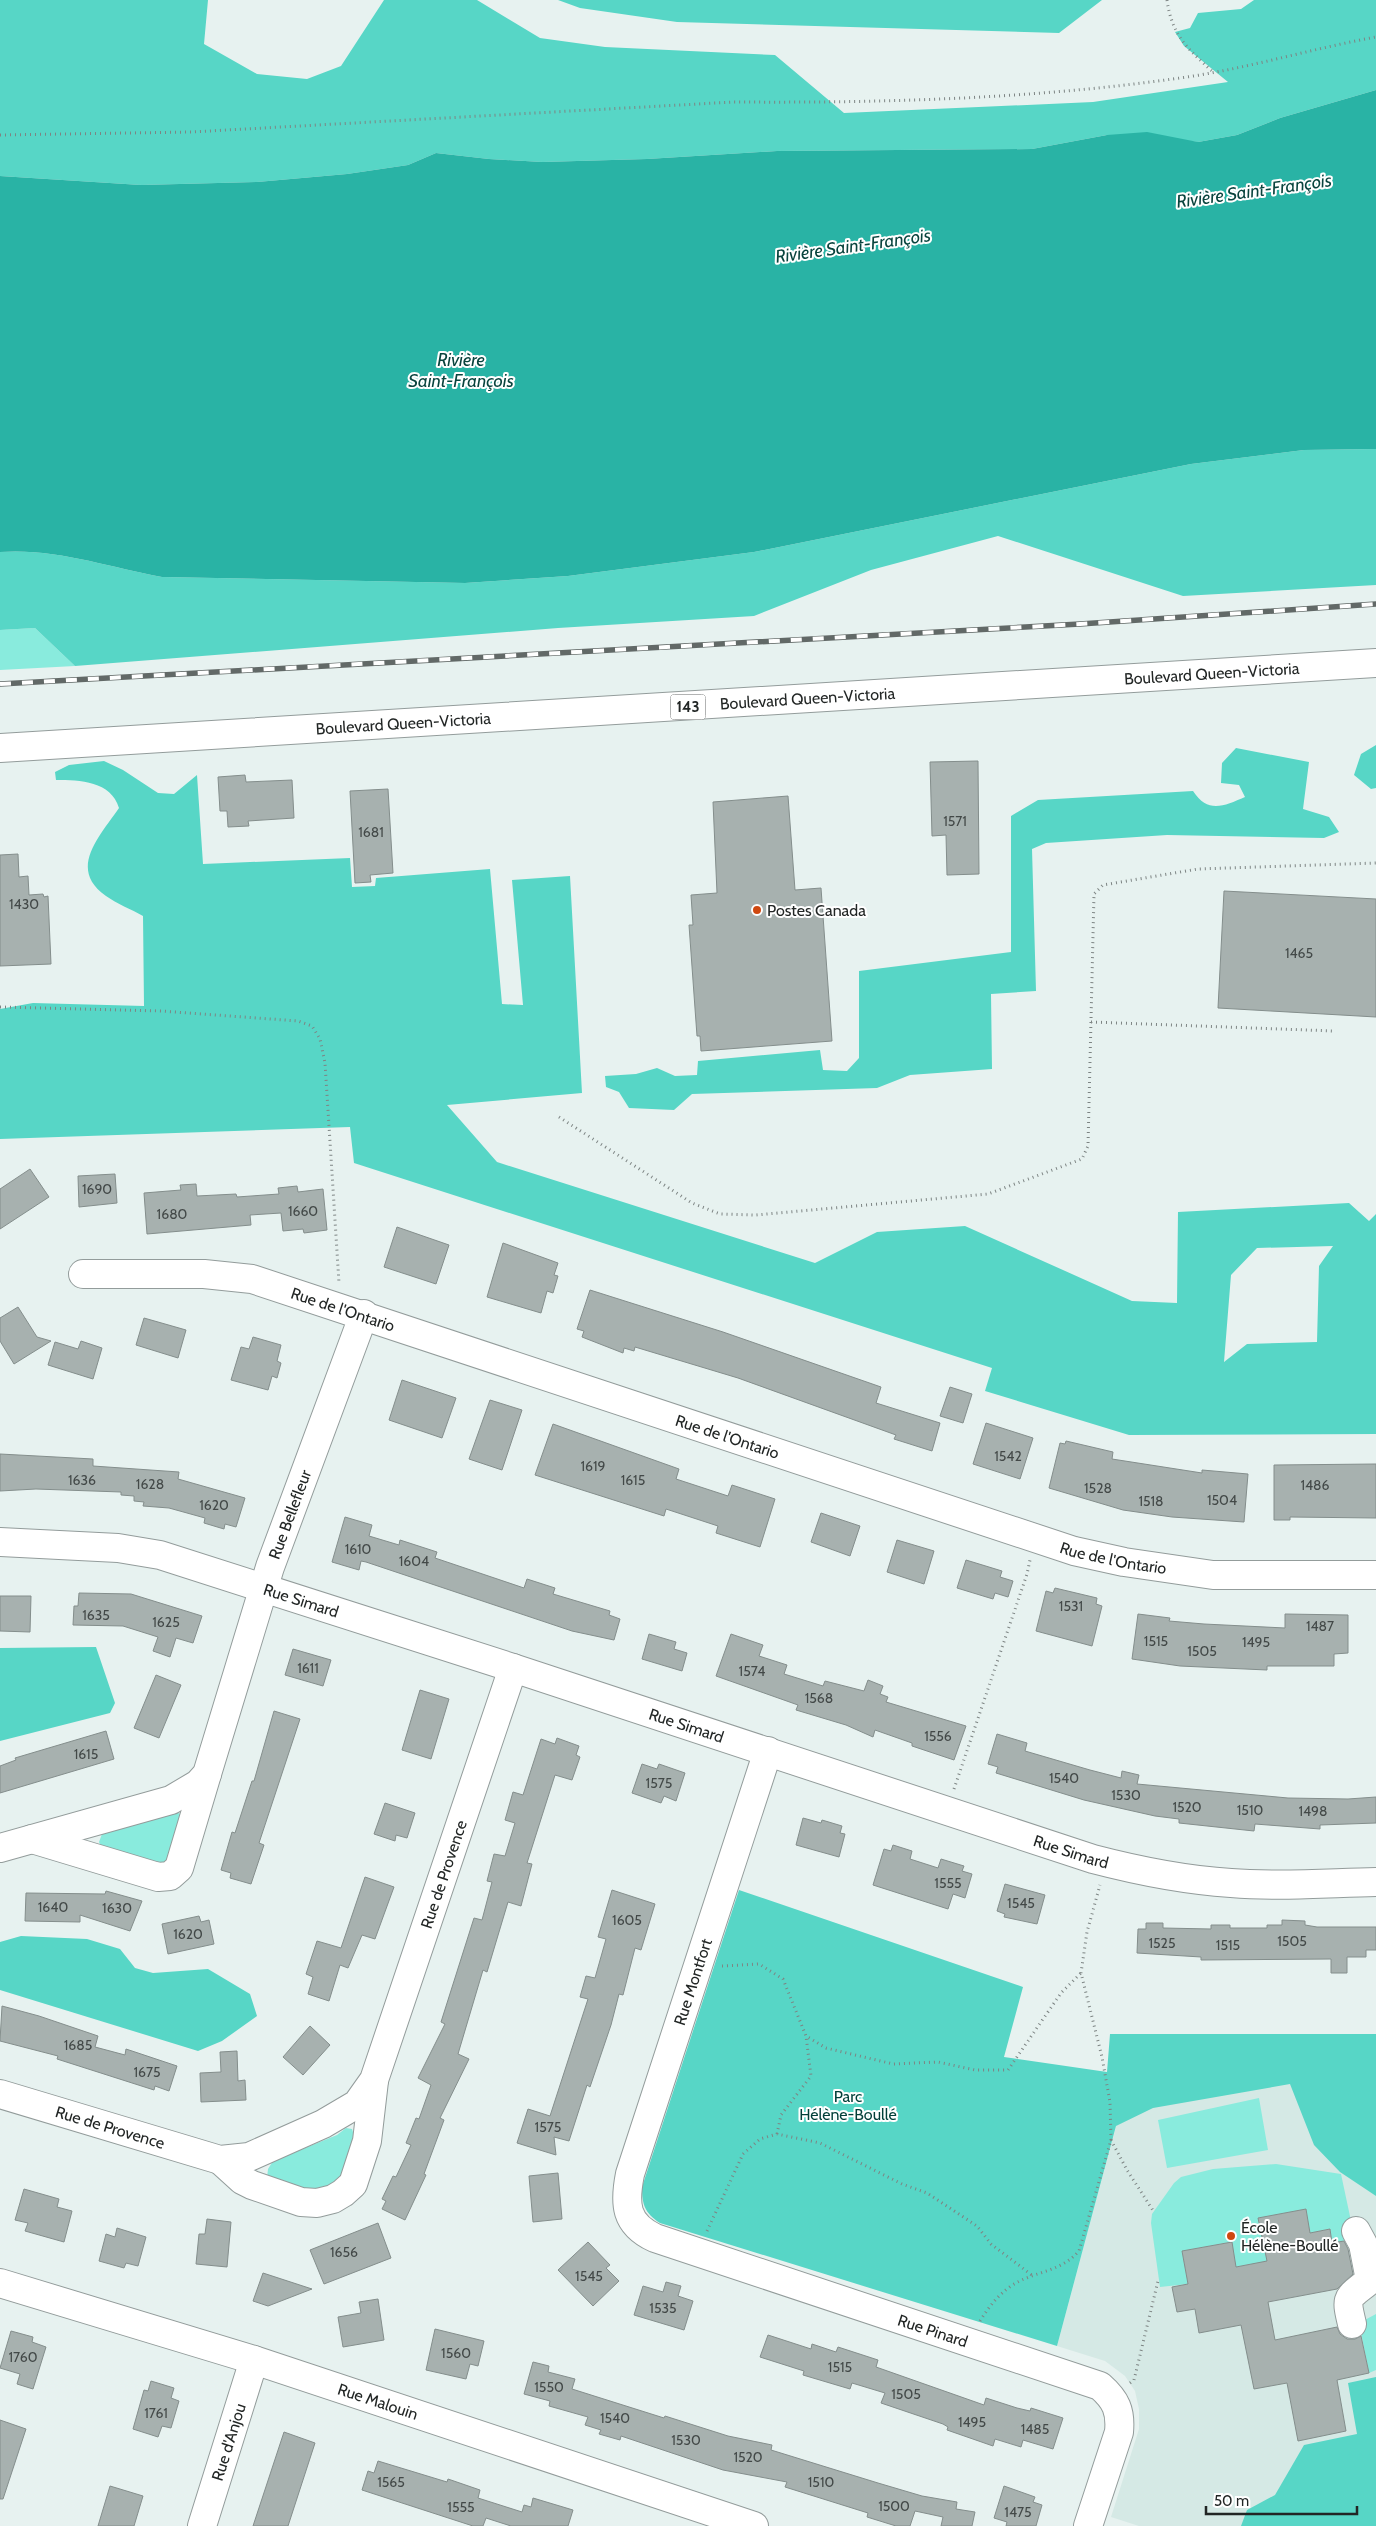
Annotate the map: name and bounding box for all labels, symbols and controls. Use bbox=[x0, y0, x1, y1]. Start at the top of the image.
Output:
water label: Rivière Saint-François bbox=[1175, 169, 1333, 213]
water label: Rivière Saint-François bbox=[774, 224, 932, 268]
water label: Rivière Saint-François bbox=[408, 349, 514, 392]
street label: Boulevard Queen-Victoria bbox=[1124, 658, 1300, 688]
street label: Boulevard Queen-Victoria bbox=[719, 683, 896, 713]
road number: 143 bbox=[670, 694, 706, 720]
street label: Boulevard Queen-Victoria bbox=[315, 708, 492, 738]
house number: 1571 bbox=[943, 812, 967, 830]
house number: 1681 bbox=[358, 823, 384, 841]
house number: 1430 bbox=[9, 895, 39, 913]
place label: Postes Canada bbox=[767, 901, 866, 920]
marker: Postes Canada bbox=[751, 904, 763, 916]
house number: 1465 bbox=[1285, 944, 1313, 962]
house number: 1690 bbox=[82, 1180, 112, 1198]
house number: 1660 bbox=[288, 1202, 318, 1220]
house number: 1680 bbox=[157, 1205, 188, 1223]
street label: Rue de l'Ontario bbox=[289, 1283, 397, 1335]
street label: Rue de l'Ontario bbox=[673, 1410, 782, 1462]
house number: 1542 bbox=[994, 1447, 1022, 1465]
house number: 1619 bbox=[581, 1457, 606, 1475]
street label: Rue Bellefleur bbox=[264, 1466, 315, 1562]
house number: 1636 bbox=[68, 1471, 96, 1489]
house number: 1615 bbox=[621, 1471, 645, 1489]
house number: 1628 bbox=[136, 1475, 164, 1493]
house number: 1486 bbox=[1300, 1476, 1330, 1494]
house number: 1528 bbox=[1084, 1479, 1112, 1497]
house number: 1504 bbox=[1207, 1491, 1237, 1509]
house number: 1518 bbox=[1138, 1492, 1164, 1510]
house number: 1620 bbox=[199, 1496, 229, 1514]
street label: Rue de l'Ontario bbox=[1058, 1538, 1168, 1578]
house number: 1610 bbox=[345, 1540, 372, 1558]
house number: 1604 bbox=[399, 1552, 429, 1570]
street label: Rue Simard bbox=[261, 1579, 341, 1621]
house number: 1531 bbox=[1059, 1597, 1083, 1615]
house number: 1635 bbox=[82, 1606, 110, 1624]
house number: 1625 bbox=[152, 1613, 180, 1631]
house number: 1487 bbox=[1306, 1617, 1334, 1635]
house number: 1515 bbox=[1144, 1632, 1168, 1650]
house number: 1495 bbox=[1242, 1633, 1270, 1651]
house number: 1505 bbox=[1187, 1642, 1217, 1660]
house number: 1611 bbox=[297, 1659, 319, 1677]
house number: 1574 bbox=[739, 1662, 765, 1680]
house number: 1568 bbox=[805, 1689, 833, 1707]
street label: Rue Simard bbox=[647, 1704, 726, 1746]
house number: 1556 bbox=[924, 1727, 952, 1745]
house number: 1615 bbox=[74, 1745, 98, 1763]
house number: 1540 bbox=[1049, 1769, 1079, 1787]
house number: 1575 bbox=[646, 1774, 672, 1792]
house number: 1530 bbox=[1111, 1786, 1141, 1804]
house number: 1520 bbox=[1172, 1798, 1202, 1816]
house number: 1510 bbox=[1237, 1801, 1263, 1819]
house number: 1498 bbox=[1298, 1802, 1328, 1820]
street label: Rue de Provence bbox=[416, 1817, 471, 1931]
street label: Rue Simard bbox=[1031, 1831, 1111, 1872]
house number: 1555 bbox=[934, 1874, 962, 1892]
house number: 1545 bbox=[1007, 1894, 1035, 1912]
house number: 1640 bbox=[38, 1898, 68, 1916]
house number: 1630 bbox=[102, 1899, 132, 1917]
house number: 1605 bbox=[612, 1911, 642, 1929]
house number: 1620 bbox=[173, 1925, 203, 1943]
house number: 1505 bbox=[1277, 1932, 1307, 1950]
house number: 1525 bbox=[1148, 1934, 1176, 1952]
street label: Rue Montfort bbox=[670, 1936, 716, 2028]
house number: 1515 bbox=[1216, 1936, 1240, 1954]
house number: 1685 bbox=[64, 2036, 92, 2054]
house number: 1675 bbox=[133, 2063, 161, 2081]
park label: Parc Hélène-Boullé bbox=[799, 2087, 897, 2124]
street label: Rue de Provence bbox=[53, 2102, 167, 2152]
house number: 1575 bbox=[535, 2118, 561, 2136]
place label: École Hélène-Boullé bbox=[1241, 2218, 1338, 2255]
marker: École Hélène-Boullé bbox=[1225, 2230, 1237, 2242]
house number: 1656 bbox=[330, 2243, 358, 2261]
house number: 1545 bbox=[575, 2267, 603, 2285]
house number: 1535 bbox=[649, 2299, 677, 2317]
street label: Rue Pinard bbox=[895, 2310, 970, 2351]
house number: 1560 bbox=[441, 2344, 471, 2362]
house number: 1760 bbox=[9, 2348, 38, 2366]
house number: 1515 bbox=[828, 2358, 852, 2376]
house number: 1550 bbox=[534, 2378, 564, 2396]
street label: Rue Malouin bbox=[335, 2379, 421, 2423]
house number: 1505 bbox=[891, 2385, 921, 2403]
street label: Rue d'Anjou bbox=[207, 2401, 249, 2483]
house number: 1761 bbox=[144, 2404, 168, 2422]
house number: 1540 bbox=[600, 2409, 630, 2427]
house number: 1495 bbox=[958, 2413, 986, 2431]
house number: 1485 bbox=[1021, 2420, 1049, 2438]
house number: 1530 bbox=[671, 2431, 701, 2449]
house number: 1520 bbox=[733, 2448, 763, 2466]
house number: 1565 bbox=[377, 2473, 405, 2491]
house number: 1510 bbox=[808, 2473, 834, 2491]
scale bar bbox=[1206, 2484, 1357, 2516]
text: 50 m bbox=[1214, 2492, 1249, 2510]
house number: 1500 bbox=[878, 2497, 910, 2515]
house number: 1555 bbox=[447, 2498, 475, 2516]
house number: 1475 bbox=[1004, 2503, 1032, 2521]

